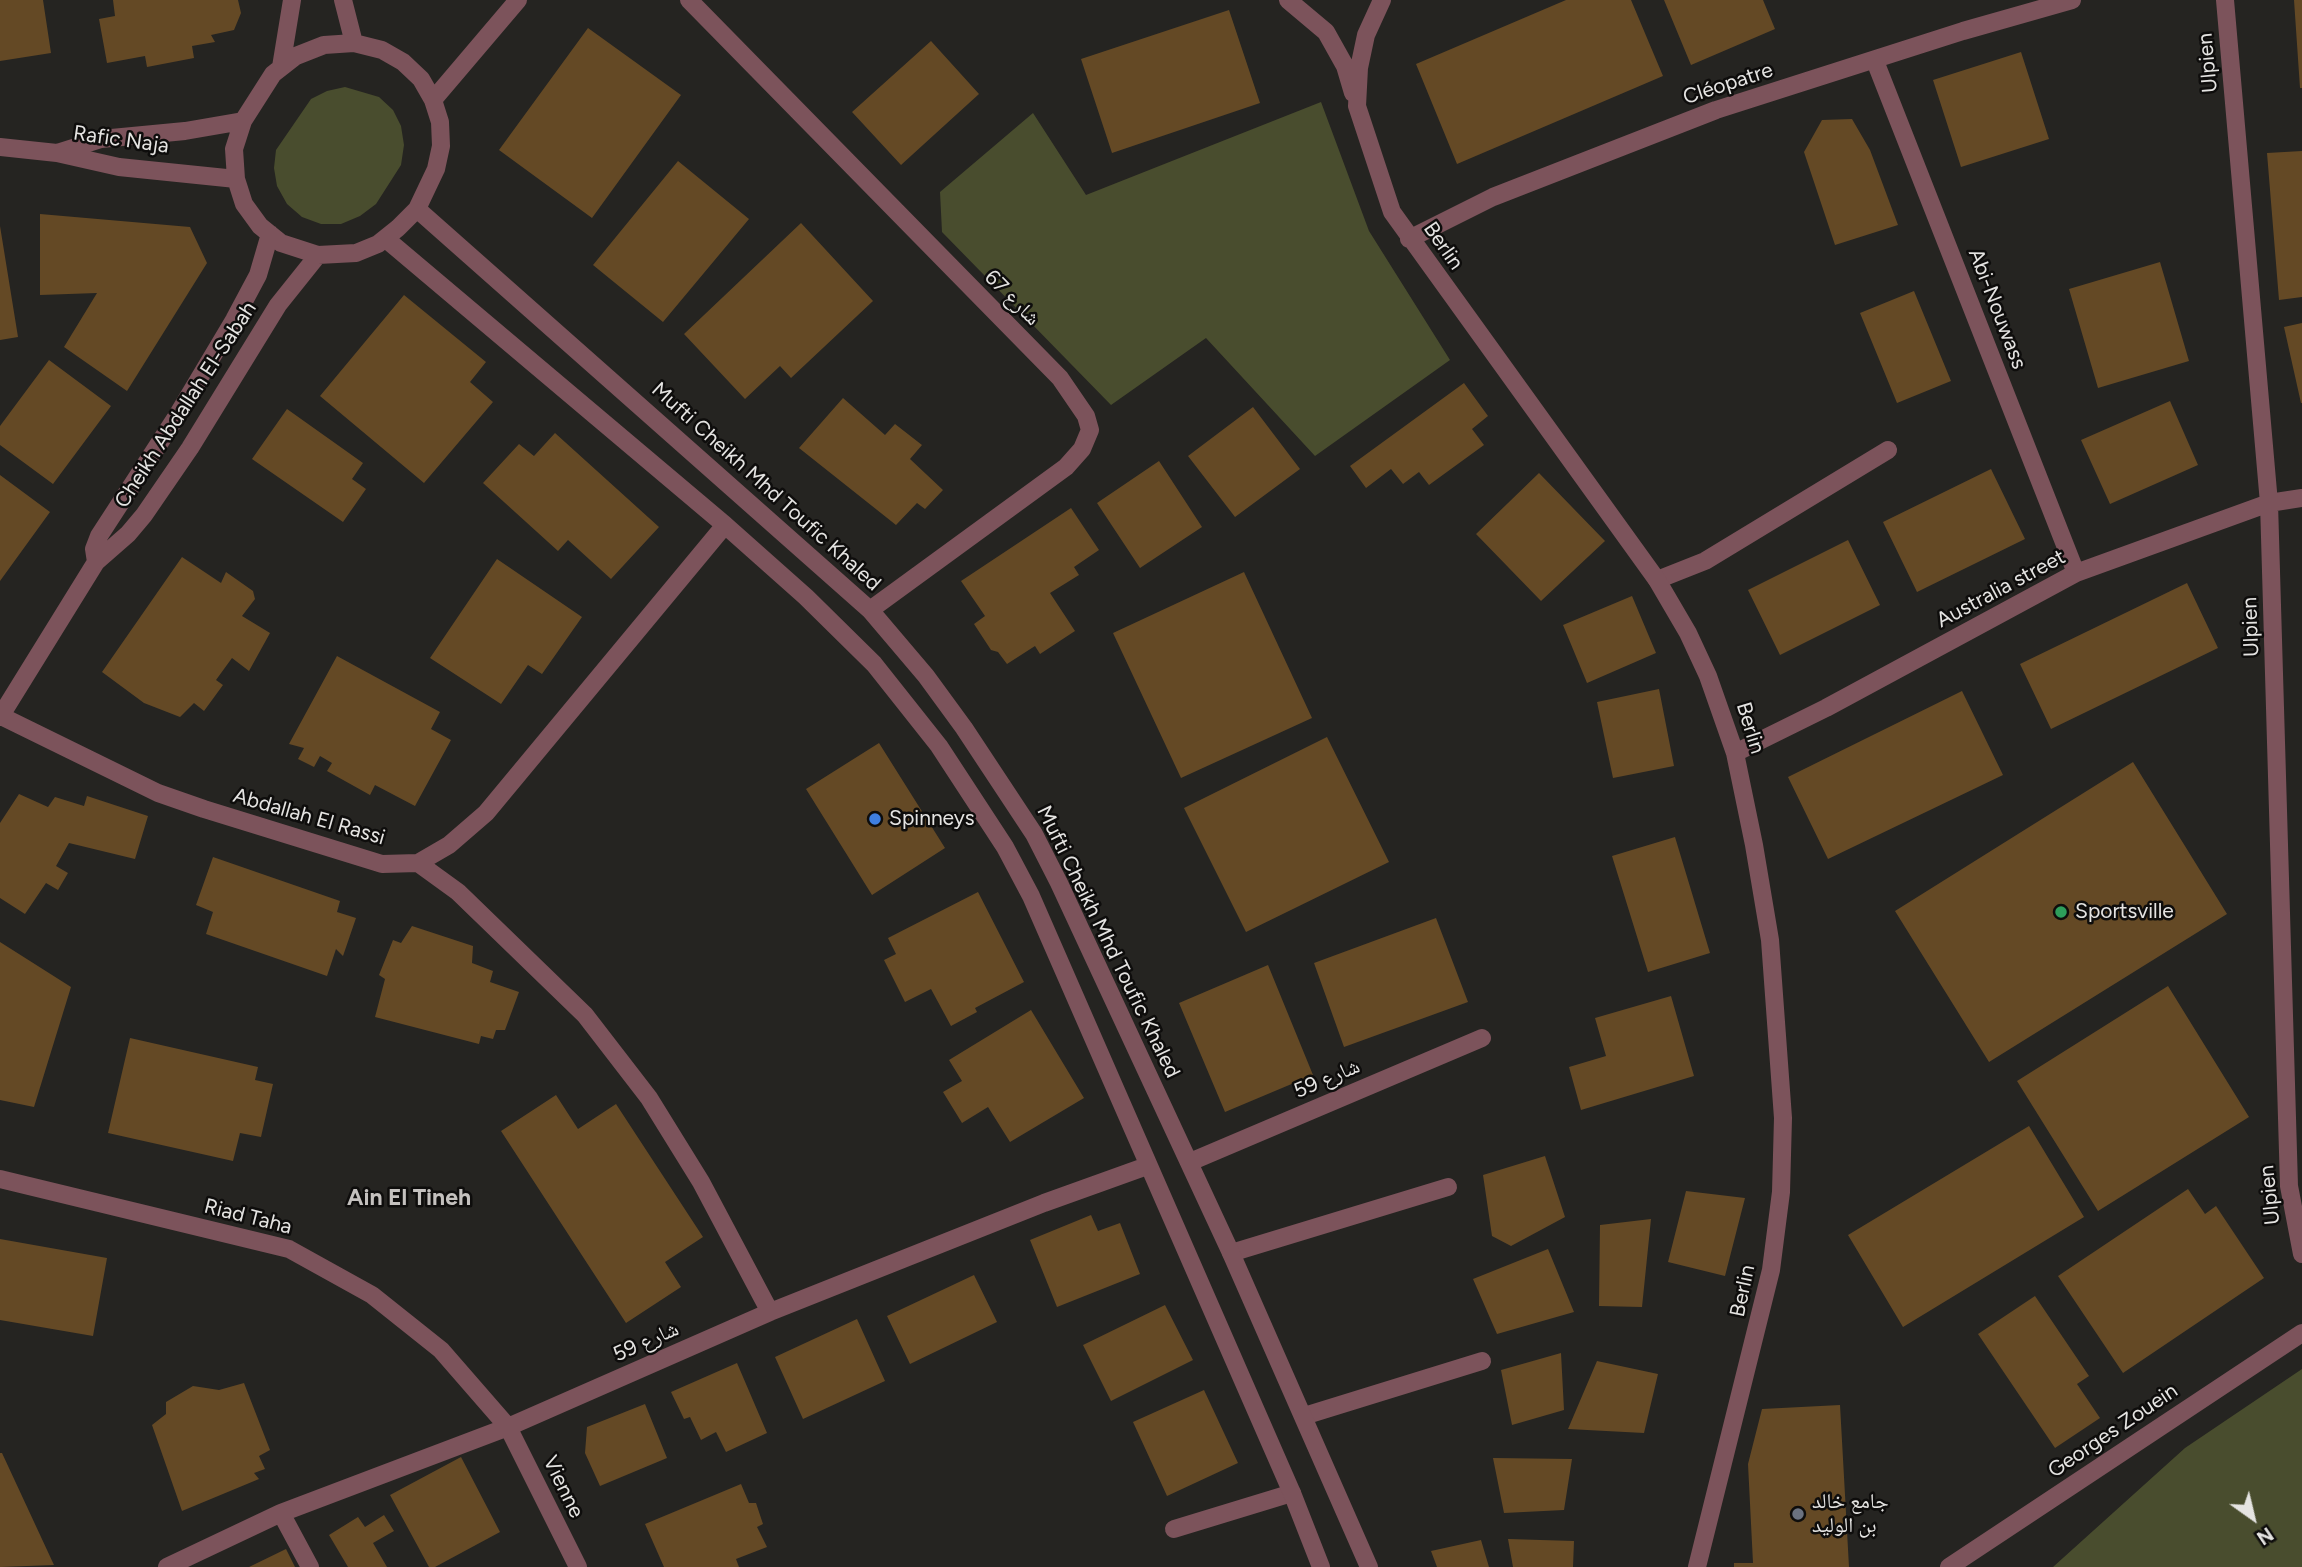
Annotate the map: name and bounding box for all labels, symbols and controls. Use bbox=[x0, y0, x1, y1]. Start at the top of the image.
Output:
street label: Ulpien bbox=[2193, 32, 2223, 94]
street label: Cléopatre bbox=[1680, 58, 1776, 110]
street label: Rafic Naja bbox=[72, 121, 170, 159]
street label: Berlin bbox=[1418, 217, 1468, 275]
street label: Abi-Nouwass bbox=[1963, 245, 2031, 373]
street label: شارع 67 bbox=[979, 265, 1045, 331]
street label: Cheikh Abdallah El-Sabah bbox=[110, 297, 262, 513]
street label: Mufti Cheikh Mhd Toufic Khaled bbox=[646, 377, 886, 597]
street label: Australia street bbox=[1932, 544, 2070, 634]
street label: Ulpien bbox=[2237, 597, 2265, 657]
street label: Berlin bbox=[1730, 699, 1770, 757]
street label: Abdallah El Rassi bbox=[230, 783, 388, 851]
street label: Mufti Cheikh Mhd Toufic Khaled bbox=[1031, 802, 1185, 1082]
place label: Spinneys bbox=[889, 806, 975, 832]
marker: Spinneys bbox=[867, 811, 883, 827]
place label: Sportsville bbox=[2075, 899, 2174, 925]
marker: Sportsville bbox=[2053, 904, 2069, 920]
street label: شارع 59 bbox=[1290, 1054, 1364, 1104]
street label: Ulpien bbox=[2254, 1164, 2286, 1226]
district label: Ain El Tineh bbox=[347, 1184, 471, 1212]
street label: Riad Taha bbox=[201, 1194, 295, 1240]
street label: Berlin bbox=[1725, 1263, 1761, 1319]
street label: شارع 59 bbox=[609, 1316, 683, 1368]
street label: Georges Zouein bbox=[2043, 1378, 2183, 1484]
street label: Vienne bbox=[537, 1452, 589, 1522]
north arrow bbox=[2218, 1483, 2288, 1553]
place label: جامع خالد بن الوليد bbox=[1812, 1489, 1889, 1539]
marker: جامع خالد بن الوليد bbox=[1790, 1506, 1806, 1522]
text: N bbox=[2253, 1522, 2278, 1549]

